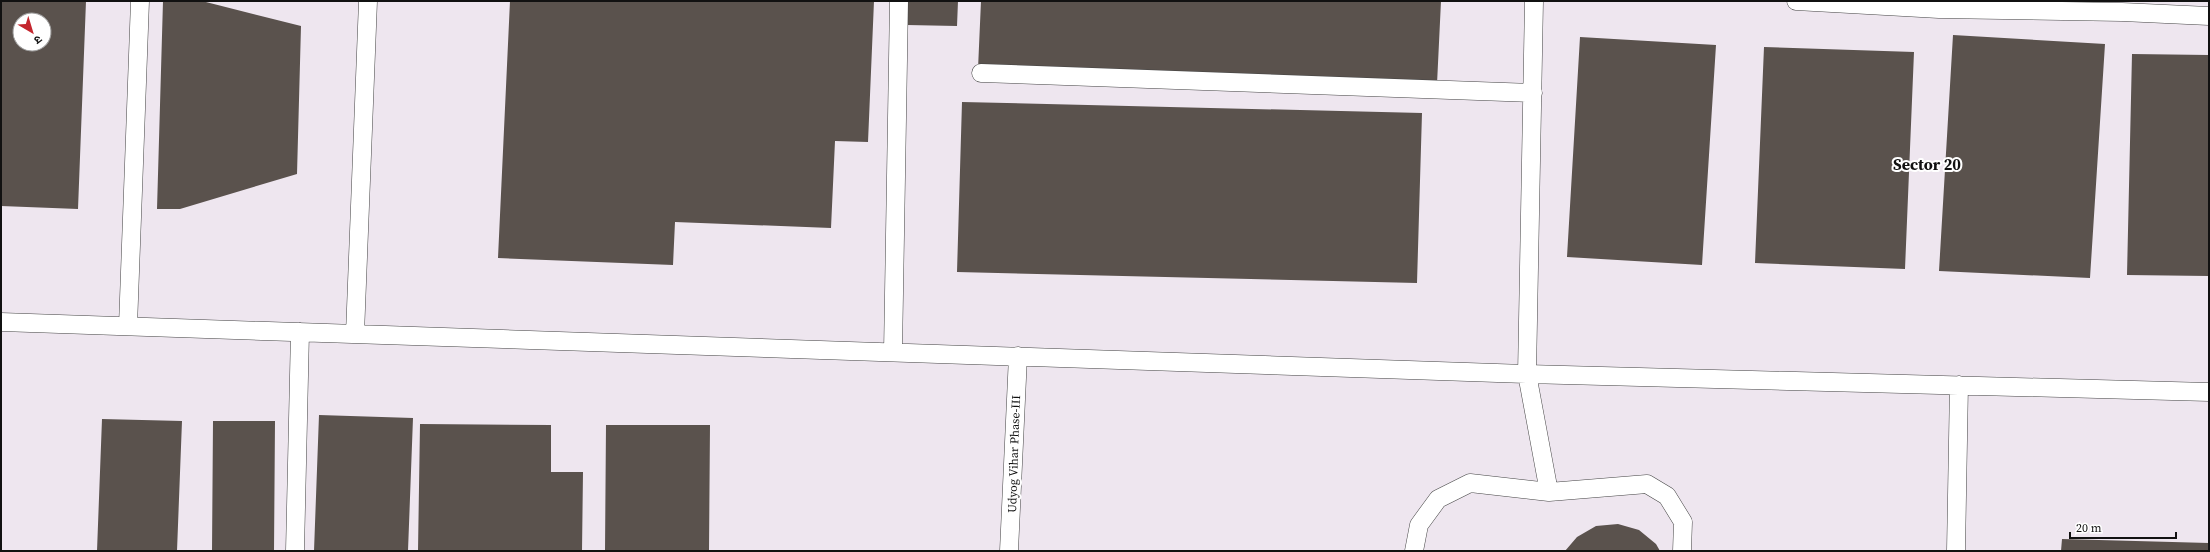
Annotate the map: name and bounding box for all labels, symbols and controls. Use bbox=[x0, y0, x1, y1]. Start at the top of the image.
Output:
north arrow bbox=[12, 12, 52, 52]
text: उ bbox=[30, 32, 45, 48]
district label: Sector 20 bbox=[1893, 153, 1961, 175]
street label: Udyog Vihar Phase-III bbox=[1004, 395, 1024, 513]
scale bar bbox=[2070, 514, 2176, 540]
text: 20 m bbox=[2076, 520, 2102, 536]

